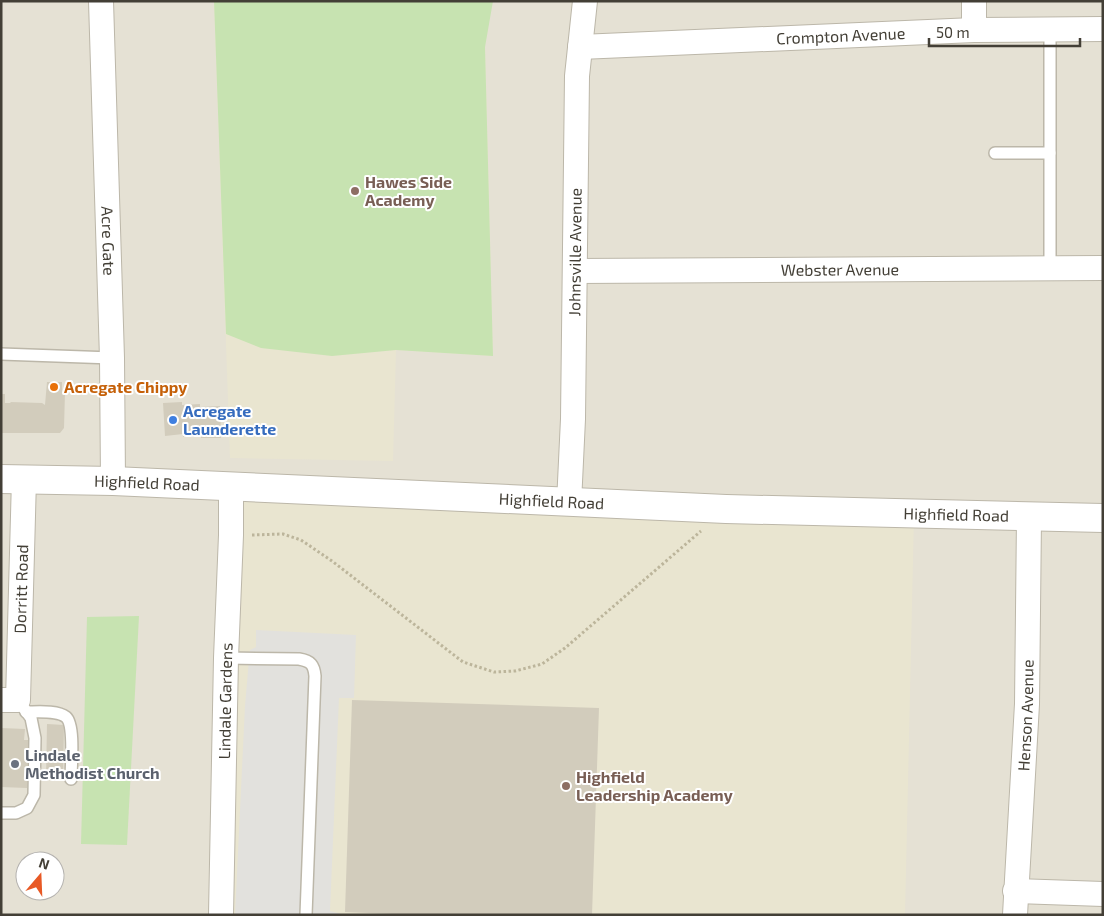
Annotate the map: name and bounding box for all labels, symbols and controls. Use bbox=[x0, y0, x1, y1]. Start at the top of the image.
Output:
scale bar bbox=[929, 15, 1080, 47]
street label: Crompton Avenue bbox=[776, 23, 906, 48]
text: 50 m bbox=[936, 23, 970, 41]
place label: Hawes Side Academy bbox=[365, 172, 452, 210]
marker: Hawes Side Academy bbox=[349, 185, 361, 197]
street label: Johnsville Avenue bbox=[564, 188, 585, 317]
street label: Acre Gate bbox=[98, 206, 119, 276]
street label: Webster Avenue bbox=[781, 259, 899, 279]
place label: Acregate Chippy bbox=[64, 377, 187, 397]
marker: Acregate Chippy bbox=[48, 381, 60, 393]
place label: Acregate Launderette bbox=[183, 401, 276, 438]
marker: Acregate Launderette bbox=[167, 414, 179, 426]
street label: Highfield Road bbox=[94, 471, 200, 494]
street label: Highfield Road bbox=[498, 489, 605, 512]
street label: Highfield Road bbox=[903, 503, 1009, 525]
street label: Dorritt Road bbox=[10, 544, 31, 634]
street label: Lindale Gardens bbox=[214, 642, 236, 760]
street label: Henson Avenue bbox=[1013, 659, 1036, 772]
place label: Lindale Methodist Church bbox=[25, 745, 160, 782]
marker: Lindale Methodist Church bbox=[9, 758, 21, 770]
place label: Highfield Leadership Academy bbox=[576, 767, 733, 805]
marker: Highfield Leadership Academy bbox=[560, 780, 572, 792]
north arrow bbox=[15, 851, 65, 901]
text: N bbox=[37, 854, 52, 873]

